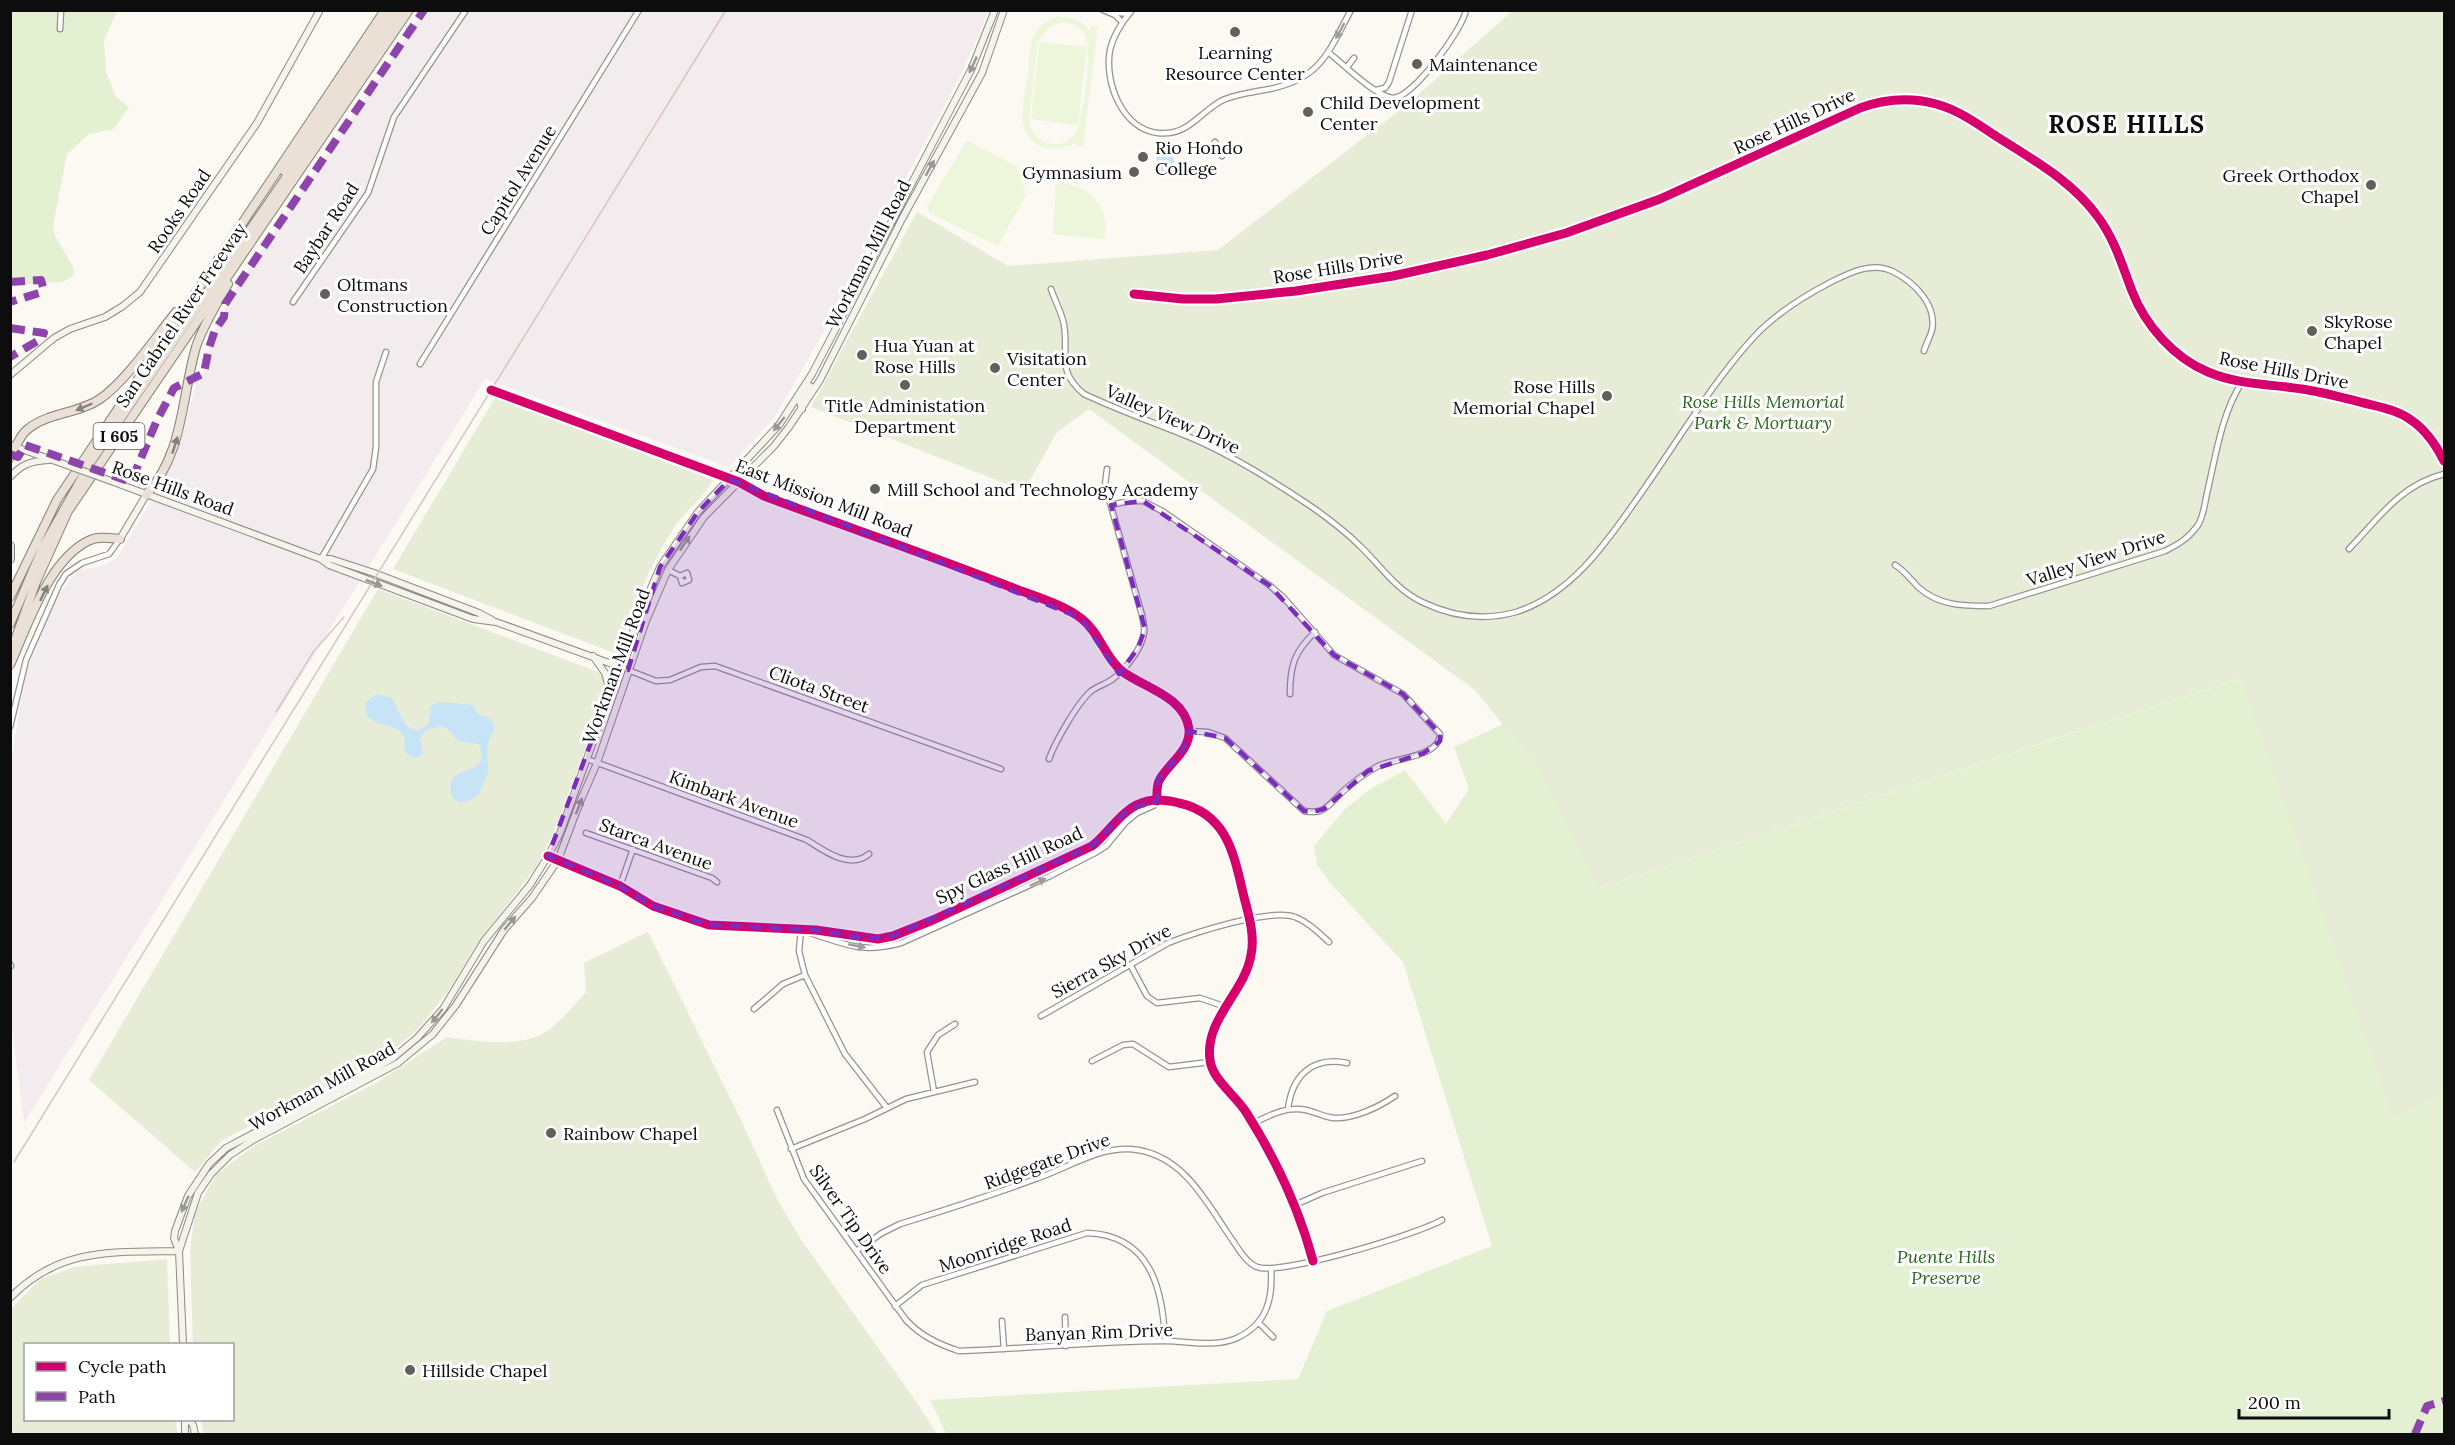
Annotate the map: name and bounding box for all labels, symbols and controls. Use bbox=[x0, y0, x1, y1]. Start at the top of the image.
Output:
one-way arrow bbox=[1335, 23, 1345, 40]
marker: Learning Resource Center bbox=[1228, 25, 1242, 39]
place label: Learning Resource Center bbox=[1165, 41, 1305, 85]
place label: Maintenance bbox=[1429, 53, 1538, 76]
one-way arrow bbox=[969, 56, 978, 73]
marker: Maintenance bbox=[1410, 57, 1424, 71]
street label: Rose Hills Drive bbox=[1730, 83, 1859, 159]
place label: Child Development Center bbox=[1320, 91, 1480, 135]
marker: Child Development Center bbox=[1301, 105, 1315, 119]
district label: ROSE HILLS bbox=[2048, 109, 2206, 140]
street label: Capitol Avenue bbox=[475, 120, 561, 240]
place label: Rio Hondo College bbox=[1155, 136, 1243, 180]
marker: Rio Hondo College bbox=[1136, 150, 1150, 164]
one-way arrow bbox=[925, 159, 935, 176]
place label: Gymnasium bbox=[1022, 161, 1122, 184]
street label: Rooks Road bbox=[142, 164, 216, 258]
place label: Greek Orthodox Chapel bbox=[2223, 164, 2359, 208]
marker: Gymnasium bbox=[1127, 165, 1141, 179]
street label: Workman Mill Road bbox=[821, 175, 916, 332]
street label: Baybar Road bbox=[288, 178, 364, 278]
marker: Greek Orthodox Chapel bbox=[2364, 178, 2378, 192]
street label: San Gabriel River Freeway bbox=[110, 218, 252, 412]
street label: Rose Hills Drive bbox=[1271, 245, 1405, 289]
place label: Oltmans Construction bbox=[337, 273, 448, 317]
marker: Oltmans Construction bbox=[318, 287, 332, 301]
place label: SkyRose Chapel bbox=[2324, 310, 2393, 354]
marker: SkyRose Chapel bbox=[2305, 324, 2319, 338]
place label: Hua Yuan at Rose Hills bbox=[874, 334, 975, 378]
street label: Rose Hills Drive bbox=[2217, 346, 2351, 394]
place label: Visitation Center bbox=[1006, 347, 1087, 391]
marker: Hua Yuan at Rose Hills bbox=[855, 348, 869, 362]
marker: Visitation Center bbox=[988, 361, 1002, 375]
place label: Rose Hills Memorial Chapel bbox=[1452, 375, 1595, 419]
marker: Title Administation Department bbox=[898, 378, 912, 392]
street label: Valley View Drive bbox=[1101, 379, 1244, 459]
marker: Rose Hills Memorial Chapel bbox=[1600, 389, 1614, 403]
park label: Rose Hills Memorial Park & Mortuary bbox=[1682, 390, 1844, 434]
place label: Title Administation Department bbox=[825, 394, 985, 438]
one-way arrow bbox=[76, 402, 93, 411]
one-way arrow bbox=[772, 416, 785, 432]
road number: I 605 bbox=[94, 423, 144, 449]
one-way arrow bbox=[171, 436, 180, 454]
street label: East Mission Mill Road bbox=[732, 454, 916, 542]
street label: Rose Hills Road bbox=[109, 455, 237, 521]
place label: Mill School and Technology Academy bbox=[887, 478, 1199, 501]
marker: Mill School and Technology Academy bbox=[868, 482, 882, 496]
street label: Valley View Drive bbox=[2023, 525, 2169, 592]
one-way arrow bbox=[679, 535, 690, 551]
one-way arrow bbox=[365, 578, 383, 588]
one-way arrow bbox=[39, 584, 48, 601]
street label: Workman Mill Road bbox=[577, 585, 655, 747]
street label: Cliota Street bbox=[766, 660, 872, 718]
street label: Kimbark Avenue bbox=[666, 765, 802, 833]
one-way arrow bbox=[574, 796, 584, 814]
street label: Starca Avenue bbox=[596, 813, 716, 875]
street label: Spy Glass Hill Road bbox=[932, 821, 1086, 909]
one-way arrow bbox=[1029, 878, 1046, 887]
one-way arrow bbox=[503, 916, 516, 931]
street label: Sierra Sky Drive bbox=[1047, 918, 1175, 1003]
one-way arrow bbox=[848, 942, 867, 951]
one-way arrow bbox=[431, 1008, 444, 1024]
street label: Workman Mill Road bbox=[245, 1036, 400, 1136]
place label: Rainbow Chapel bbox=[563, 1122, 698, 1145]
marker: Rainbow Chapel bbox=[544, 1126, 558, 1140]
street label: Ridgegate Drive bbox=[981, 1127, 1113, 1194]
street label: Silver Tip Drive bbox=[805, 1160, 897, 1278]
one-way arrow bbox=[180, 1195, 189, 1212]
street label: Moonridge Road bbox=[936, 1213, 1074, 1277]
park label: Puente Hills Preserve bbox=[1897, 1245, 1995, 1289]
street label: Banyan Rim Drive bbox=[1025, 1318, 1174, 1346]
legend bbox=[24, 1343, 234, 1421]
text: Cycle path bbox=[78, 1355, 167, 1378]
place label: Hillside Chapel bbox=[422, 1359, 548, 1382]
marker: Hillside Chapel bbox=[403, 1363, 417, 1377]
scale bar bbox=[2239, 1382, 2389, 1420]
text: Path bbox=[78, 1385, 116, 1408]
text: 200 m bbox=[2248, 1391, 2301, 1414]

